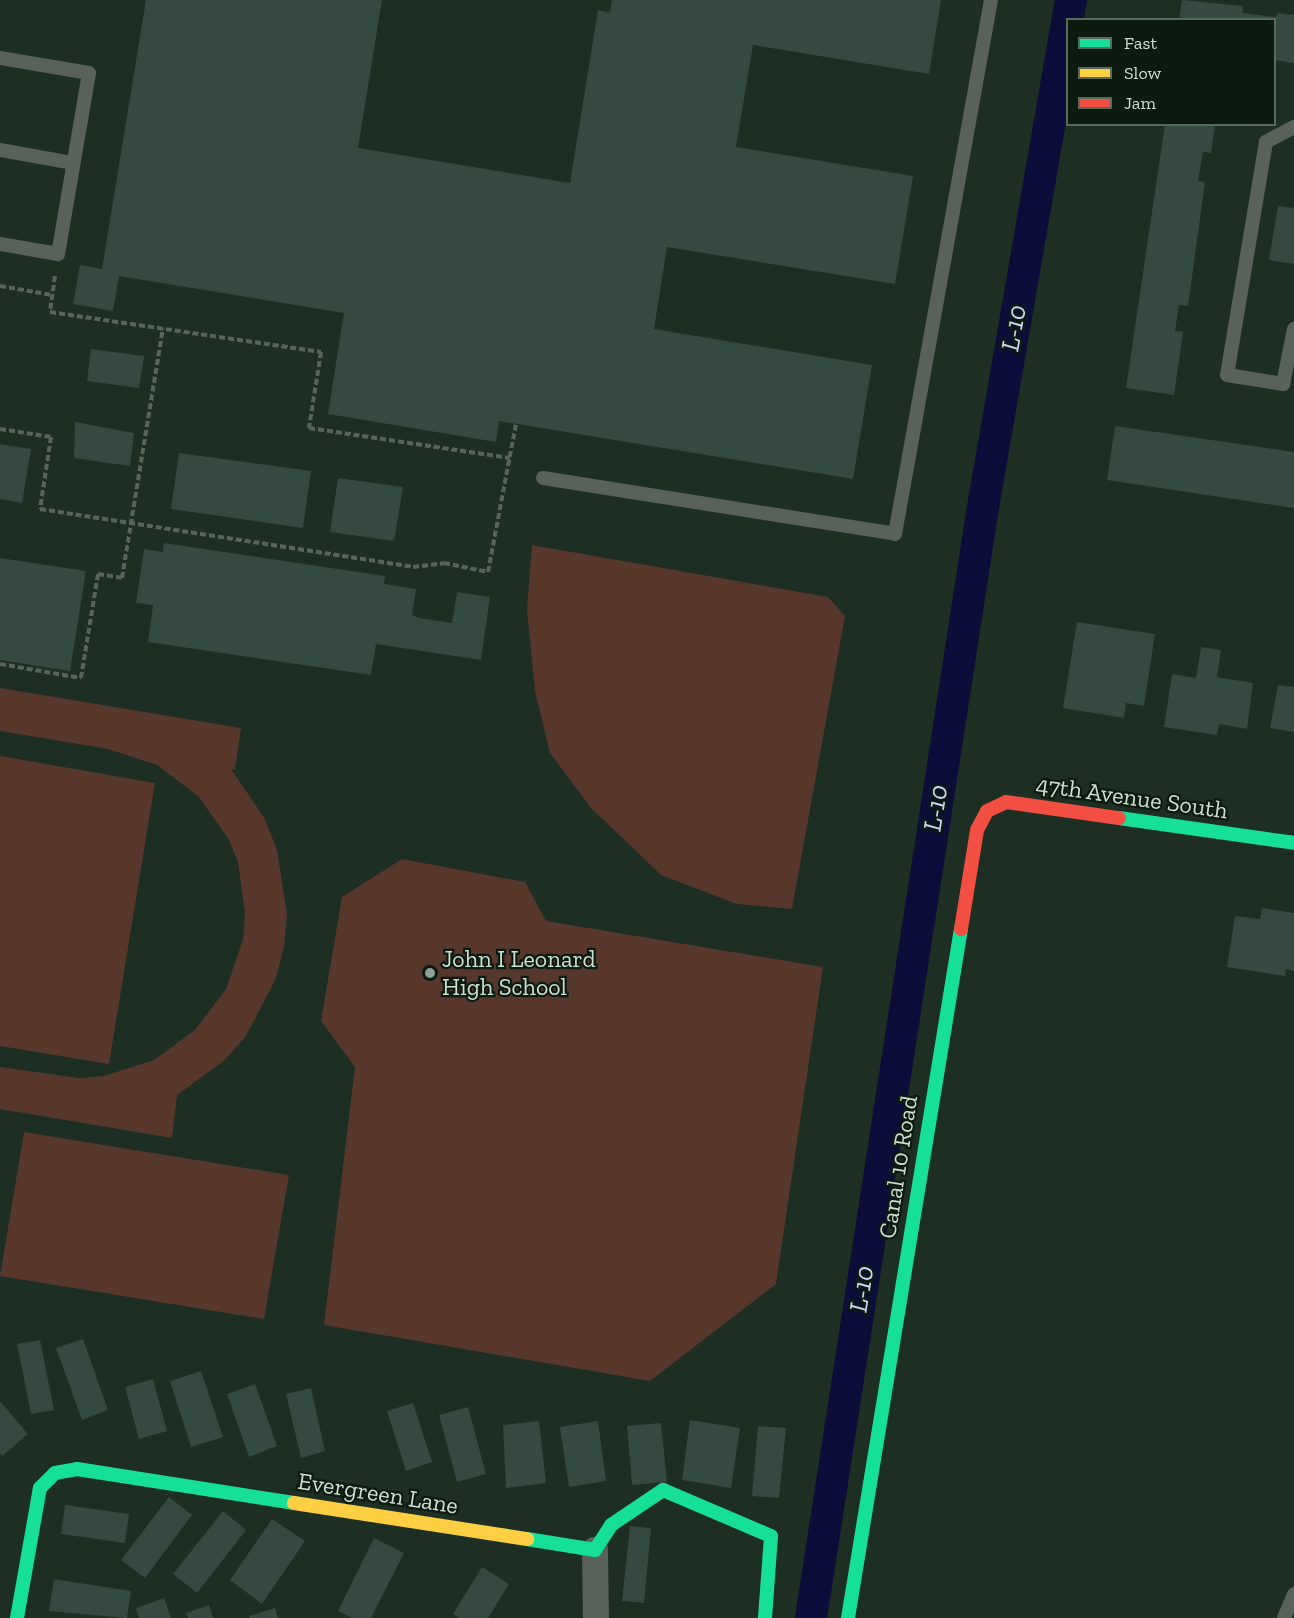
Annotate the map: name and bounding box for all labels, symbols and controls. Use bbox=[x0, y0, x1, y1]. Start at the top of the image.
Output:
legend bbox=[1066, 18, 1276, 126]
text: Fast bbox=[1124, 32, 1157, 54]
text: Slow bbox=[1124, 62, 1161, 84]
text: Jam bbox=[1124, 92, 1156, 114]
water label: L-10 bbox=[995, 302, 1033, 354]
street label: 47th Avenue South bbox=[1034, 769, 1230, 825]
water label: L-10 bbox=[917, 783, 955, 833]
place label: John I Leonard High School bbox=[442, 945, 596, 1001]
marker: John I Leonard High School bbox=[423, 966, 437, 980]
street label: Canal 10 Road bbox=[872, 1093, 924, 1241]
water label: L-10 bbox=[843, 1264, 881, 1314]
street label: Evergreen Lane bbox=[296, 1466, 460, 1520]

